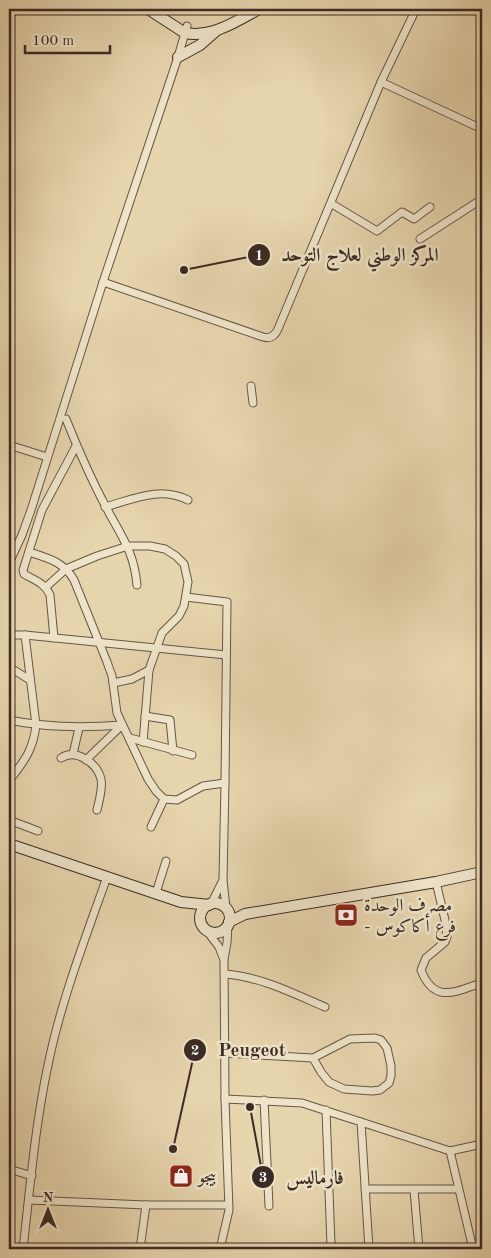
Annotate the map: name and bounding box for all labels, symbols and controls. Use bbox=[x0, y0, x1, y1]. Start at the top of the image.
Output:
scale bar bbox=[25, 22, 110, 54]
text: 100 m bbox=[32, 34, 74, 49]
callout: المركز الوطني لعلاج التوحد bbox=[247, 238, 449, 272]
text: المركز الوطني لعلاج التوحد bbox=[281, 244, 439, 272]
text: 1 bbox=[255, 249, 263, 264]
place label: مصرف الوحدة - فرع أكاكوس bbox=[364, 897, 456, 941]
bank icon: مصرف الوحدة - فرع أكاكوس bbox=[333, 902, 359, 928]
callout: Peugeot bbox=[183, 1033, 295, 1067]
text: Peugeot bbox=[218, 1042, 286, 1061]
text: 2 bbox=[191, 1044, 199, 1059]
callout: فارماليس bbox=[251, 1160, 353, 1194]
shop icon: بيجو bbox=[168, 1163, 194, 1189]
place label: بيجو bbox=[196, 1168, 217, 1187]
text: فارماليس bbox=[286, 1169, 344, 1191]
text: 3 bbox=[259, 1171, 267, 1186]
north arrow bbox=[22, 1186, 72, 1236]
text: N bbox=[43, 1191, 54, 1205]

